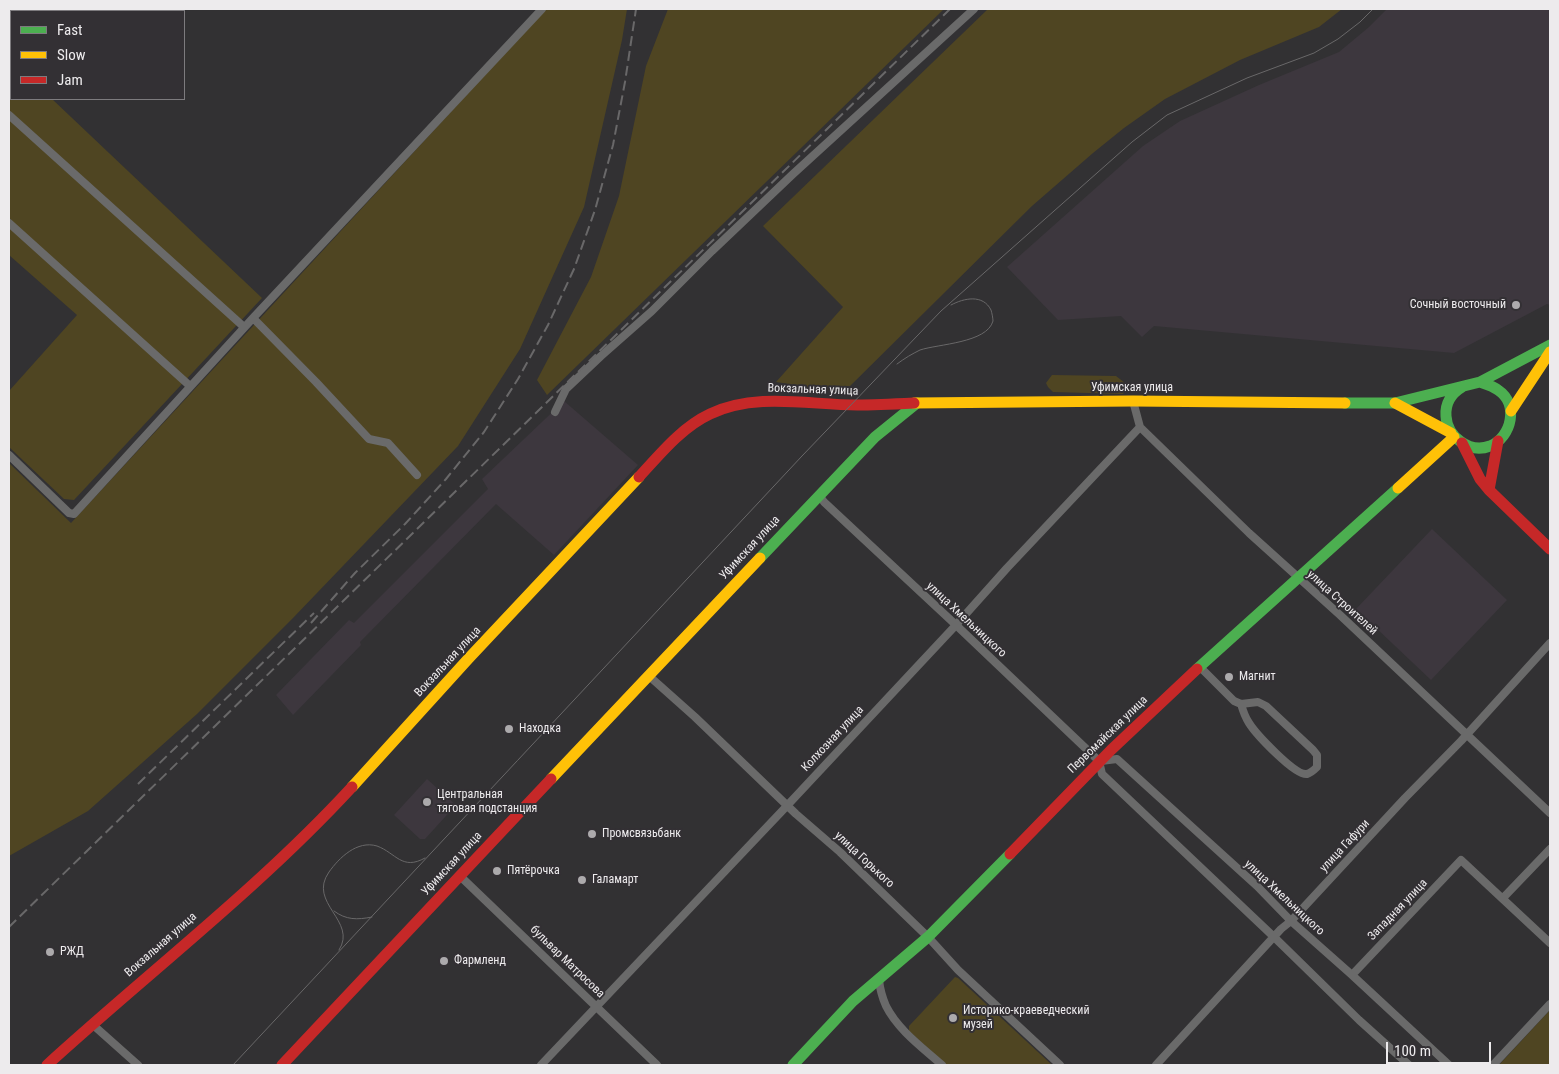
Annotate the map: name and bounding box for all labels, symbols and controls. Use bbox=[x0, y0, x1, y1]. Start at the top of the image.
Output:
legend bbox=[10, 10, 185, 100]
text: Fast bbox=[57, 21, 82, 39]
text: Slow bbox=[57, 46, 86, 64]
text: Jam bbox=[57, 71, 83, 89]
place label: Сочный восточный bbox=[1410, 298, 1506, 312]
marker: Сочный восточный bbox=[1510, 299, 1522, 311]
street label: Вокзальная улица bbox=[767, 381, 859, 399]
street label: Уфимская улица bbox=[1091, 381, 1173, 395]
street label: Уфимская улица bbox=[717, 513, 783, 583]
street label: улица Строителей bbox=[1304, 568, 1380, 638]
street label: улица Хмельницкого bbox=[923, 579, 1009, 661]
street label: Вокзальная улица bbox=[412, 624, 484, 700]
place label: Магнит bbox=[1239, 670, 1276, 684]
marker: Магнит bbox=[1223, 671, 1235, 683]
street label: Первомайская улица bbox=[1065, 693, 1151, 777]
street label: Колхозная улица bbox=[799, 703, 867, 775]
place label: Находка bbox=[519, 722, 561, 736]
marker: Находка bbox=[503, 723, 515, 735]
place label: Центральная тяговая подстанция bbox=[437, 788, 537, 816]
marker: Центральная тяговая подстанция bbox=[421, 796, 433, 808]
street label: улица Гафури bbox=[1317, 817, 1373, 875]
place label: Промсвязьбанк bbox=[602, 827, 681, 841]
marker: Промсвязьбанк bbox=[586, 828, 598, 840]
street label: Уфимская улица bbox=[419, 829, 485, 899]
street label: улица Горького bbox=[831, 829, 897, 891]
street label: улица Хмельницкого bbox=[1241, 857, 1327, 939]
place label: Пятёрочка bbox=[507, 864, 560, 878]
marker: Пятёрочка bbox=[491, 865, 503, 877]
place label: Галамарт bbox=[592, 873, 638, 887]
marker: Галамарт bbox=[576, 874, 588, 886]
street label: Западная улица bbox=[1365, 876, 1431, 944]
street label: Вокзальная улица bbox=[122, 910, 200, 980]
street label: бульвар Матросова bbox=[527, 923, 607, 1001]
place label: РЖД bbox=[60, 945, 84, 959]
marker: РЖД bbox=[44, 946, 56, 958]
place label: Фармленд bbox=[454, 954, 506, 968]
marker: Фармленд bbox=[438, 955, 450, 967]
place label: Историко-краеведческий музей bbox=[963, 1004, 1089, 1032]
marker: Историко-краеведческий музей bbox=[947, 1012, 959, 1024]
scale bar bbox=[1389, 1032, 1494, 1064]
text: 100 m bbox=[1394, 1042, 1431, 1060]

